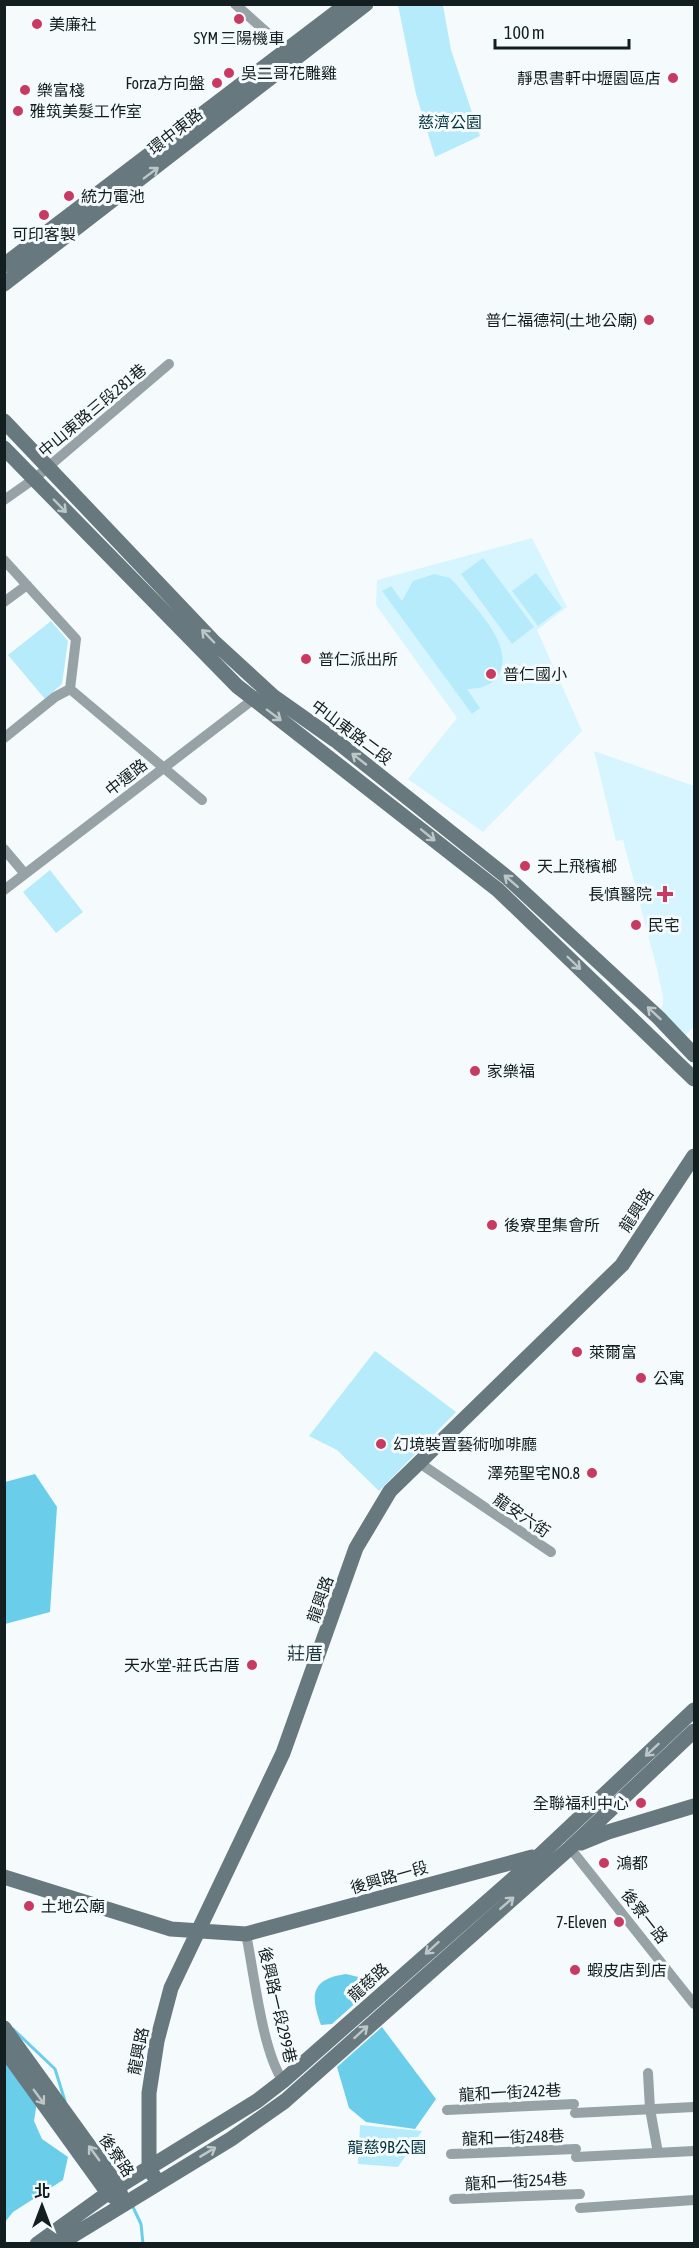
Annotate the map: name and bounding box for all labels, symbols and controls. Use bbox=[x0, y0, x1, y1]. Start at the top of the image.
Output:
marker: SYM 三陽機車 bbox=[232, 12, 246, 26]
scale bar bbox=[495, 12, 628, 50]
place label: 美廉社 bbox=[49, 15, 97, 33]
marker: 美廉社 bbox=[30, 17, 44, 31]
text: 100 m bbox=[504, 22, 545, 43]
place label: SYM 三陽機車 bbox=[194, 29, 284, 47]
place label: 吳二哥花雕雞 bbox=[241, 64, 337, 82]
marker: 吳二哥花雕雞 bbox=[222, 66, 236, 80]
place label: 靜思書軒中壢園區店 bbox=[517, 69, 661, 87]
marker: 靜思書軒中壢園區店 bbox=[666, 71, 680, 85]
place label: Forza方向盤 bbox=[125, 74, 205, 92]
marker: Forza方向盤 bbox=[210, 76, 224, 90]
place label: 樂富棧 bbox=[37, 81, 85, 99]
marker: 樂富棧 bbox=[18, 83, 32, 97]
place label: 雅筑美髮工作室 bbox=[30, 102, 142, 120]
marker: 雅筑美髮工作室 bbox=[11, 104, 25, 118]
street label: 環中東路 bbox=[144, 104, 206, 158]
park label: 慈濟公園 bbox=[418, 113, 482, 131]
one-way arrow bbox=[143, 166, 159, 179]
place label: 統力電池 bbox=[81, 187, 145, 205]
marker: 統力電池 bbox=[62, 189, 76, 203]
marker: 可印客製 bbox=[37, 208, 51, 222]
place label: 可印客製 bbox=[12, 225, 76, 243]
place label: 普仁福德祠(土地公廟) bbox=[485, 311, 637, 330]
marker: 普仁福德祠(土地公廟) bbox=[642, 313, 656, 327]
street label: 中山東路三段281巷 bbox=[35, 360, 149, 460]
one-way arrow bbox=[52, 498, 67, 513]
one-way arrow bbox=[201, 628, 215, 643]
place label: 普仁派出所 bbox=[318, 650, 398, 668]
marker: 普仁派出所 bbox=[299, 652, 313, 666]
place label: 普仁國小 bbox=[503, 665, 567, 683]
marker: 普仁國小 bbox=[484, 667, 498, 681]
street label: 中山東路二段 bbox=[308, 696, 396, 768]
one-way arrow bbox=[265, 709, 281, 722]
one-way arrow bbox=[351, 753, 367, 766]
street label: 中運路 bbox=[102, 755, 150, 799]
one-way arrow bbox=[420, 828, 436, 841]
place label: 天上飛檳榔 bbox=[537, 857, 617, 875]
marker: 天上飛檳榔 bbox=[518, 859, 532, 873]
one-way arrow bbox=[504, 874, 519, 888]
place label: 長慎醫院 bbox=[588, 885, 652, 903]
marker: 長慎醫院 bbox=[656, 885, 674, 903]
place label: 民宅 bbox=[648, 916, 680, 934]
marker: 民宅 bbox=[629, 918, 643, 932]
one-way arrow bbox=[566, 956, 581, 970]
one-way arrow bbox=[646, 1006, 661, 1021]
place label: 家樂福 bbox=[487, 1062, 535, 1080]
marker: 家樂福 bbox=[468, 1064, 482, 1078]
street label: 龍興路 bbox=[615, 1185, 657, 1235]
place label: 後寮里集會所 bbox=[504, 1216, 600, 1234]
marker: 後寮里集會所 bbox=[485, 1218, 499, 1232]
place label: 萊爾富 bbox=[589, 1343, 637, 1361]
marker: 萊爾富 bbox=[570, 1345, 584, 1359]
place label: 公寓 bbox=[653, 1369, 685, 1387]
marker: 公寓 bbox=[634, 1371, 648, 1385]
place label: 幻境裝置藝術咖啡廳 bbox=[393, 1435, 537, 1453]
marker: 幻境裝置藝術咖啡廳 bbox=[374, 1437, 388, 1451]
place label: 澤苑聖宅NO.8 bbox=[487, 1464, 580, 1482]
marker: 澤苑聖宅NO.8 bbox=[585, 1466, 599, 1480]
street label: 龍安六街 bbox=[490, 1490, 554, 1540]
street label: 龍興路 bbox=[304, 1573, 336, 1625]
district label: 莊厝 bbox=[287, 1643, 323, 1664]
place label: 天水堂-莊氏古厝 bbox=[124, 1656, 240, 1674]
marker: 天水堂-莊氏古厝 bbox=[245, 1658, 259, 1672]
one-way arrow bbox=[644, 1743, 659, 1757]
place label: 全聯福利中心 bbox=[533, 1794, 629, 1812]
marker: 全聯福利中心 bbox=[634, 1796, 648, 1810]
place label: 鴻都 bbox=[616, 1854, 648, 1872]
marker: 鴻都 bbox=[597, 1856, 611, 1870]
street label: 後興路一段 bbox=[348, 1857, 430, 1897]
street label: 後寮一路 bbox=[618, 1885, 672, 1947]
one-way arrow bbox=[499, 1896, 514, 1910]
place label: 土地公廟 bbox=[41, 1897, 105, 1915]
marker: 土地公廟 bbox=[22, 1899, 36, 1913]
place label: 7-Eleven bbox=[556, 1913, 607, 1931]
marker: 7-Eleven bbox=[612, 1915, 626, 1929]
one-way arrow bbox=[425, 1941, 440, 1955]
street label: 後興路一段299巷 bbox=[256, 1945, 300, 2065]
street label: 龍慈路 bbox=[344, 1959, 392, 2005]
place label: 蝦皮店到店 bbox=[587, 1961, 667, 1979]
marker: 蝦皮店到店 bbox=[568, 1963, 582, 1977]
one-way arrow bbox=[353, 2025, 368, 2039]
street label: 龍興路 bbox=[125, 2026, 151, 2076]
street label: 龍和一街242巷 bbox=[458, 2080, 562, 2104]
one-way arrow bbox=[33, 2088, 45, 2104]
street label: 龍和一街248巷 bbox=[461, 2126, 565, 2148]
street label: 後寮路 bbox=[96, 2130, 138, 2180]
park label: 龍慈9B公園 bbox=[347, 2138, 427, 2156]
one-way arrow bbox=[88, 2146, 101, 2162]
one-way arrow bbox=[199, 2146, 216, 2158]
street label: 龍和一街254巷 bbox=[464, 2169, 568, 2193]
north arrow bbox=[12, 2176, 72, 2236]
text: 北 bbox=[34, 2182, 50, 2200]

